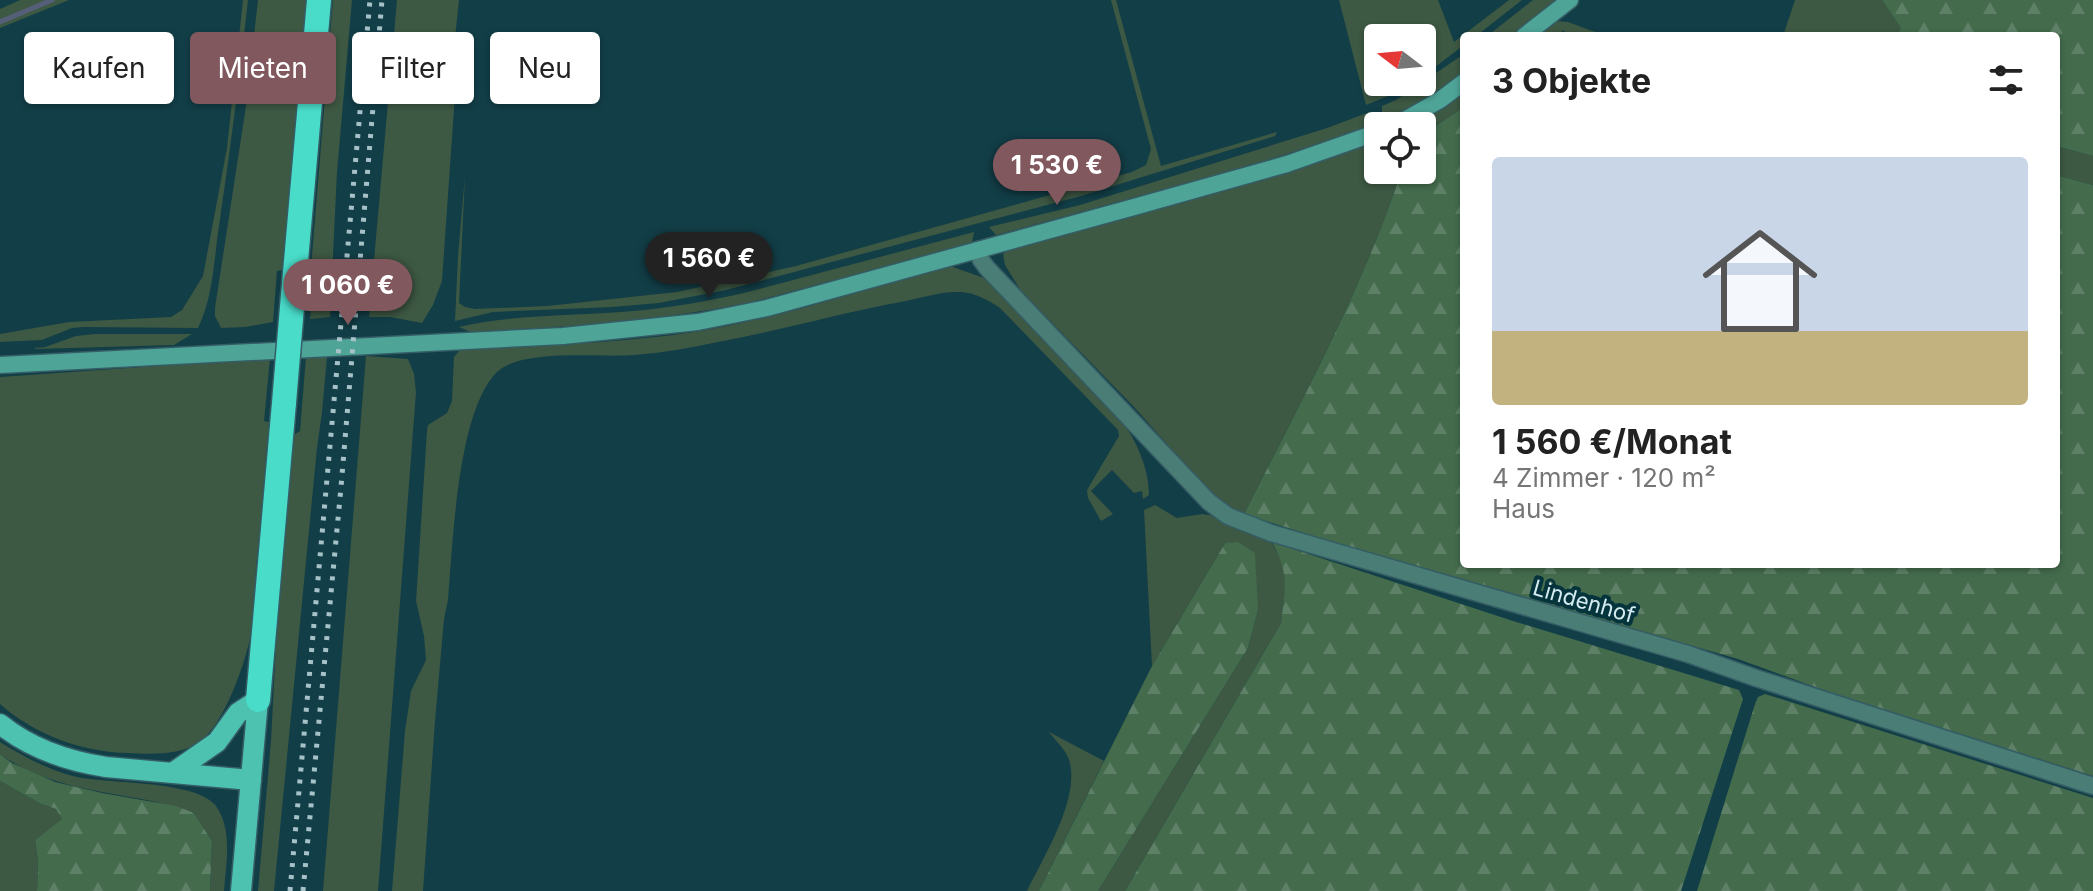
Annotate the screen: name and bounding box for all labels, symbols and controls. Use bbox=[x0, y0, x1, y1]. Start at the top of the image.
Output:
north arrow bbox=[1364, 24, 1436, 96]
map controls bbox=[1364, 24, 1436, 184]
chip: Kaufen bbox=[24, 32, 174, 104]
chip: Mieten bbox=[190, 32, 336, 104]
chip: Filter bbox=[352, 32, 474, 104]
chip: Neu bbox=[490, 32, 600, 104]
icon: filters bbox=[1984, 58, 2028, 102]
text: 3 Objekte bbox=[1492, 60, 1651, 101]
button: locate bbox=[1364, 112, 1436, 184]
pin: 1 530 € bbox=[983, 139, 1131, 207]
text: 1 530 € bbox=[1011, 149, 1103, 180]
icon: home bbox=[1688, 209, 1832, 353]
pin: 1 560 € bbox=[635, 232, 783, 300]
text: 1 560 € bbox=[663, 242, 755, 273]
pin: 1 060 € bbox=[274, 259, 422, 327]
text: 1 060 € bbox=[301, 269, 395, 300]
text: 1 560 €/Monat bbox=[1492, 421, 1732, 462]
text: 4 Zimmer · 120 m² bbox=[1492, 462, 1716, 493]
text: Haus bbox=[1492, 493, 1555, 524]
street label: Lindenhof bbox=[1530, 574, 1638, 628]

